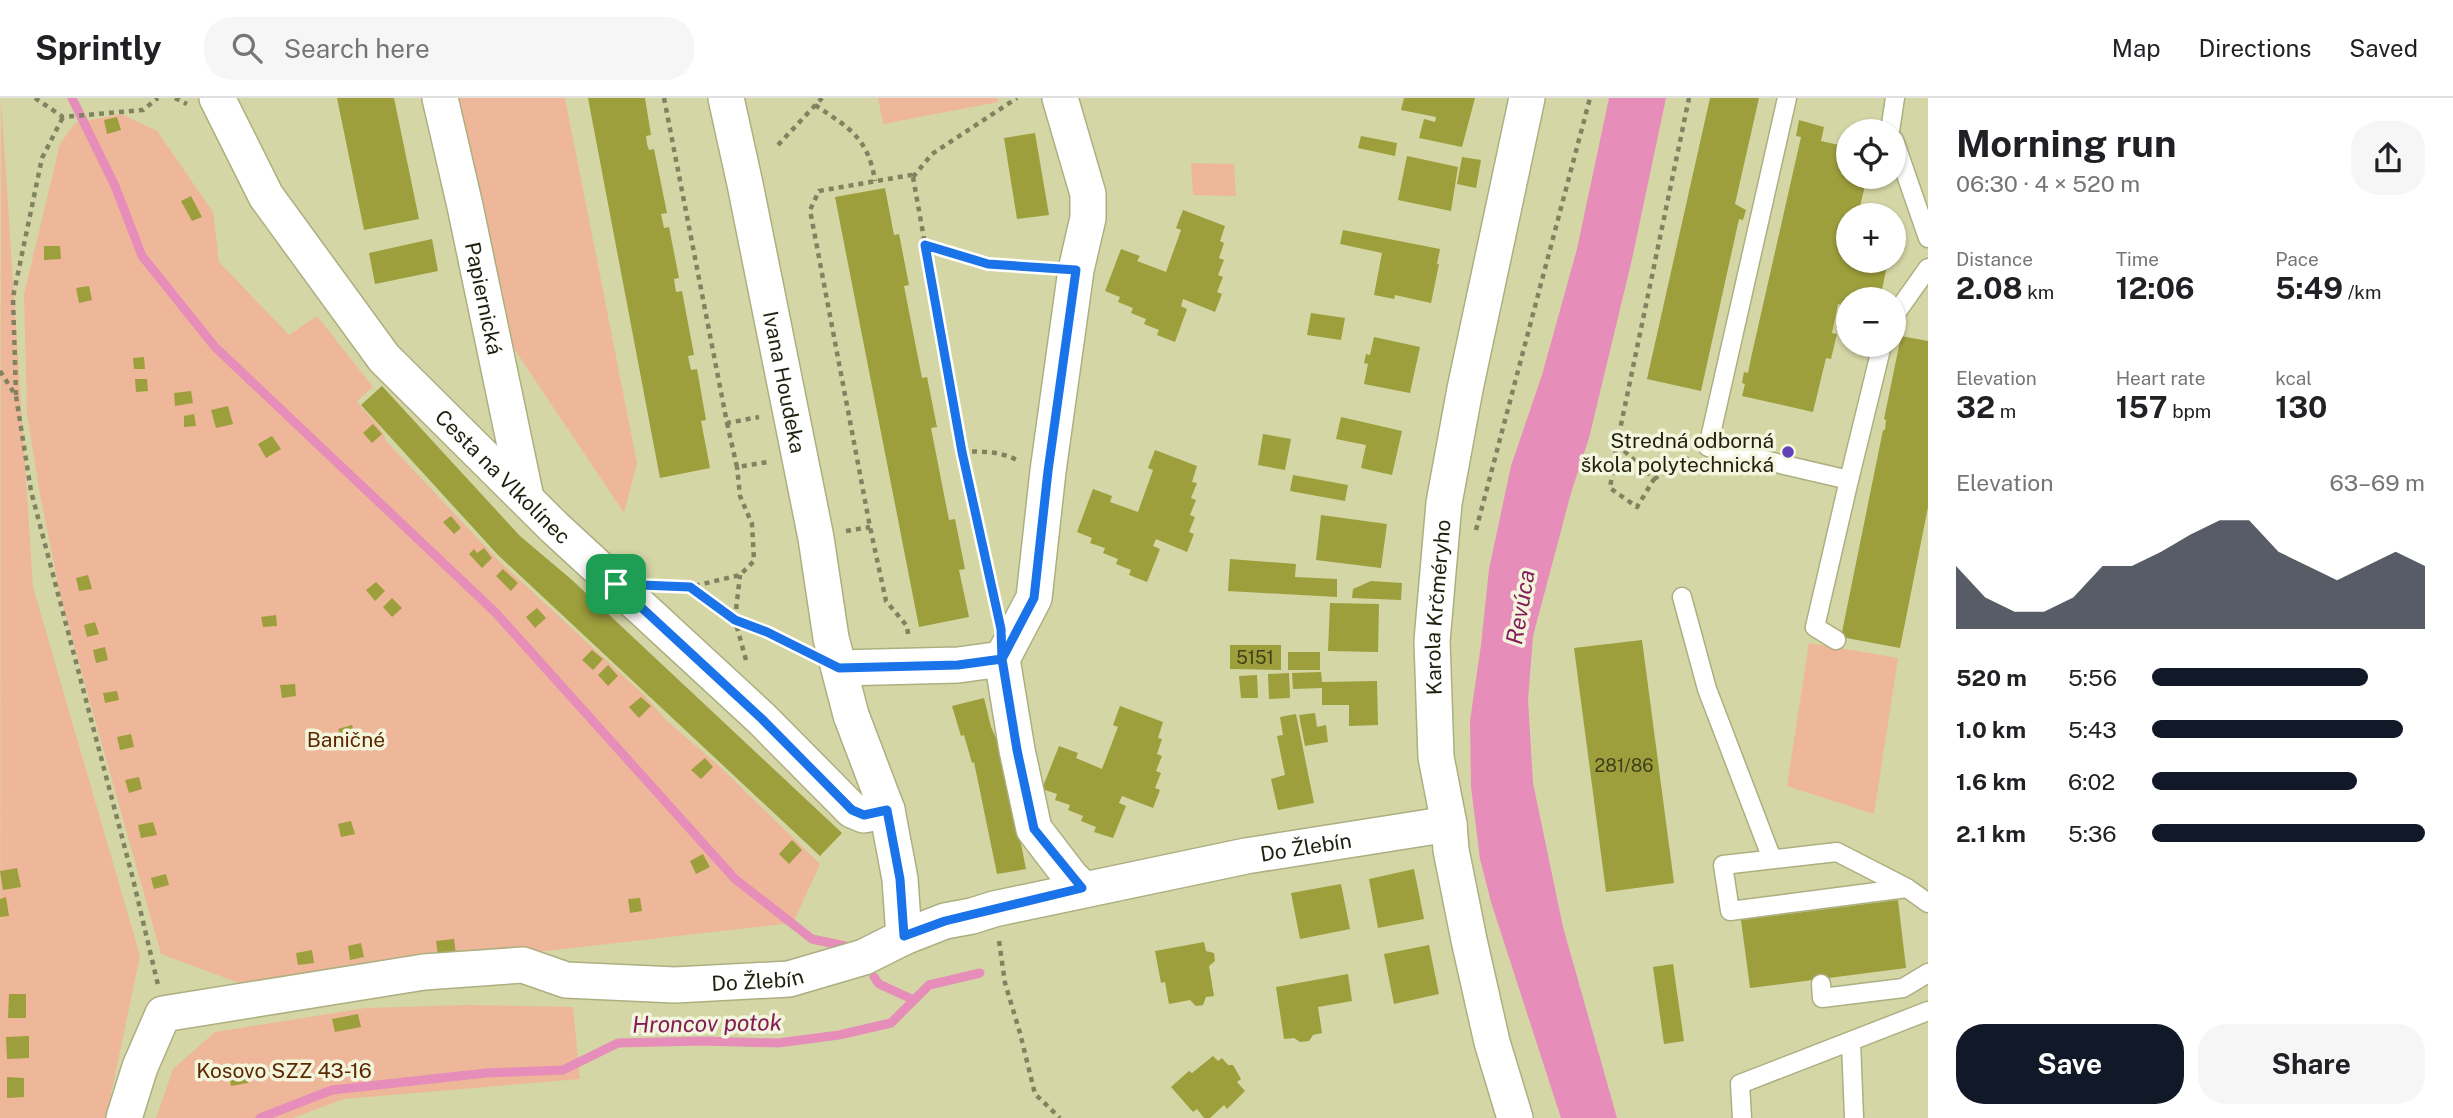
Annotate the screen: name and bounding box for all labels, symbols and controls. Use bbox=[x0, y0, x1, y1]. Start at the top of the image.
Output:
search box bbox=[204, 17, 694, 80]
text: Sprintly bbox=[35, 29, 162, 67]
icon: search bbox=[228, 29, 266, 67]
text: Search here bbox=[284, 33, 430, 64]
text: Map bbox=[2112, 34, 2161, 62]
text: Directions bbox=[2199, 34, 2311, 62]
text: Saved bbox=[2349, 34, 2418, 62]
map controls bbox=[1836, 119, 1906, 357]
button: locate bbox=[1836, 119, 1906, 189]
text: Morning run bbox=[1956, 121, 2177, 166]
button: share bbox=[2351, 121, 2425, 195]
text: 06:30 · 4 × 520 m bbox=[1956, 170, 2140, 197]
button: + bbox=[1836, 203, 1906, 273]
street label: Papiernická bbox=[460, 240, 508, 357]
text: Distance bbox=[1956, 248, 2033, 270]
text: Time bbox=[2116, 248, 2159, 270]
text: Pace bbox=[2275, 248, 2319, 270]
text: 2.08 bbox=[1956, 270, 2023, 306]
text: 12:06 bbox=[2116, 270, 2195, 306]
text: 5:49 bbox=[2275, 270, 2343, 306]
text: km bbox=[2023, 281, 2054, 303]
text: /km bbox=[2343, 281, 2381, 303]
button: − bbox=[1836, 287, 1906, 357]
street label: Ivana Houdeka bbox=[758, 309, 811, 455]
text: Elevation bbox=[1956, 367, 2037, 389]
text: Heart rate bbox=[2116, 367, 2205, 389]
text: kcal bbox=[2275, 367, 2312, 389]
text: 32 bbox=[1956, 389, 1995, 425]
text: 157 bbox=[2116, 389, 2168, 425]
text: 130 bbox=[2275, 389, 2327, 425]
text: m bbox=[1995, 400, 2016, 422]
text: bpm bbox=[2168, 400, 2211, 422]
street label: Cesta na Vlkolínec bbox=[430, 404, 576, 549]
place label: Stredná odborná škola polytechnická bbox=[1581, 428, 1774, 477]
marker: Stredná odborná škola polytechnická bbox=[1780, 444, 1796, 460]
text: Elevation bbox=[1956, 469, 2054, 496]
text: 63–69 m bbox=[2330, 469, 2425, 496]
street label: Karola Krčméryho bbox=[1419, 518, 1455, 696]
pin bbox=[586, 554, 646, 614]
icon: arrive bbox=[597, 565, 635, 603]
water label: Revúca bbox=[1500, 568, 1540, 646]
house number: 5151 bbox=[1236, 647, 1274, 668]
text: 520 m bbox=[1956, 664, 2027, 691]
text: 5:56 bbox=[2068, 664, 2117, 691]
text: 1.0 km bbox=[1956, 716, 2026, 743]
text: 5:43 bbox=[2068, 716, 2117, 743]
park label: Baničné bbox=[307, 727, 385, 752]
house number: 281/86 bbox=[1595, 755, 1653, 776]
text: 1.6 km bbox=[1956, 768, 2026, 795]
text: 6:02 bbox=[2068, 768, 2115, 795]
text: 2.1 km bbox=[1956, 820, 2026, 847]
text: 5:36 bbox=[2068, 820, 2117, 847]
street label: Do Žlebín bbox=[1258, 827, 1353, 866]
street label: Do Žlebín bbox=[711, 963, 806, 996]
water label: Hroncov potok bbox=[632, 1008, 783, 1038]
button: Save bbox=[1956, 1024, 2184, 1104]
button: Share bbox=[2198, 1024, 2425, 1104]
park label: Kosovo SZZ 43-16 bbox=[196, 1058, 372, 1083]

